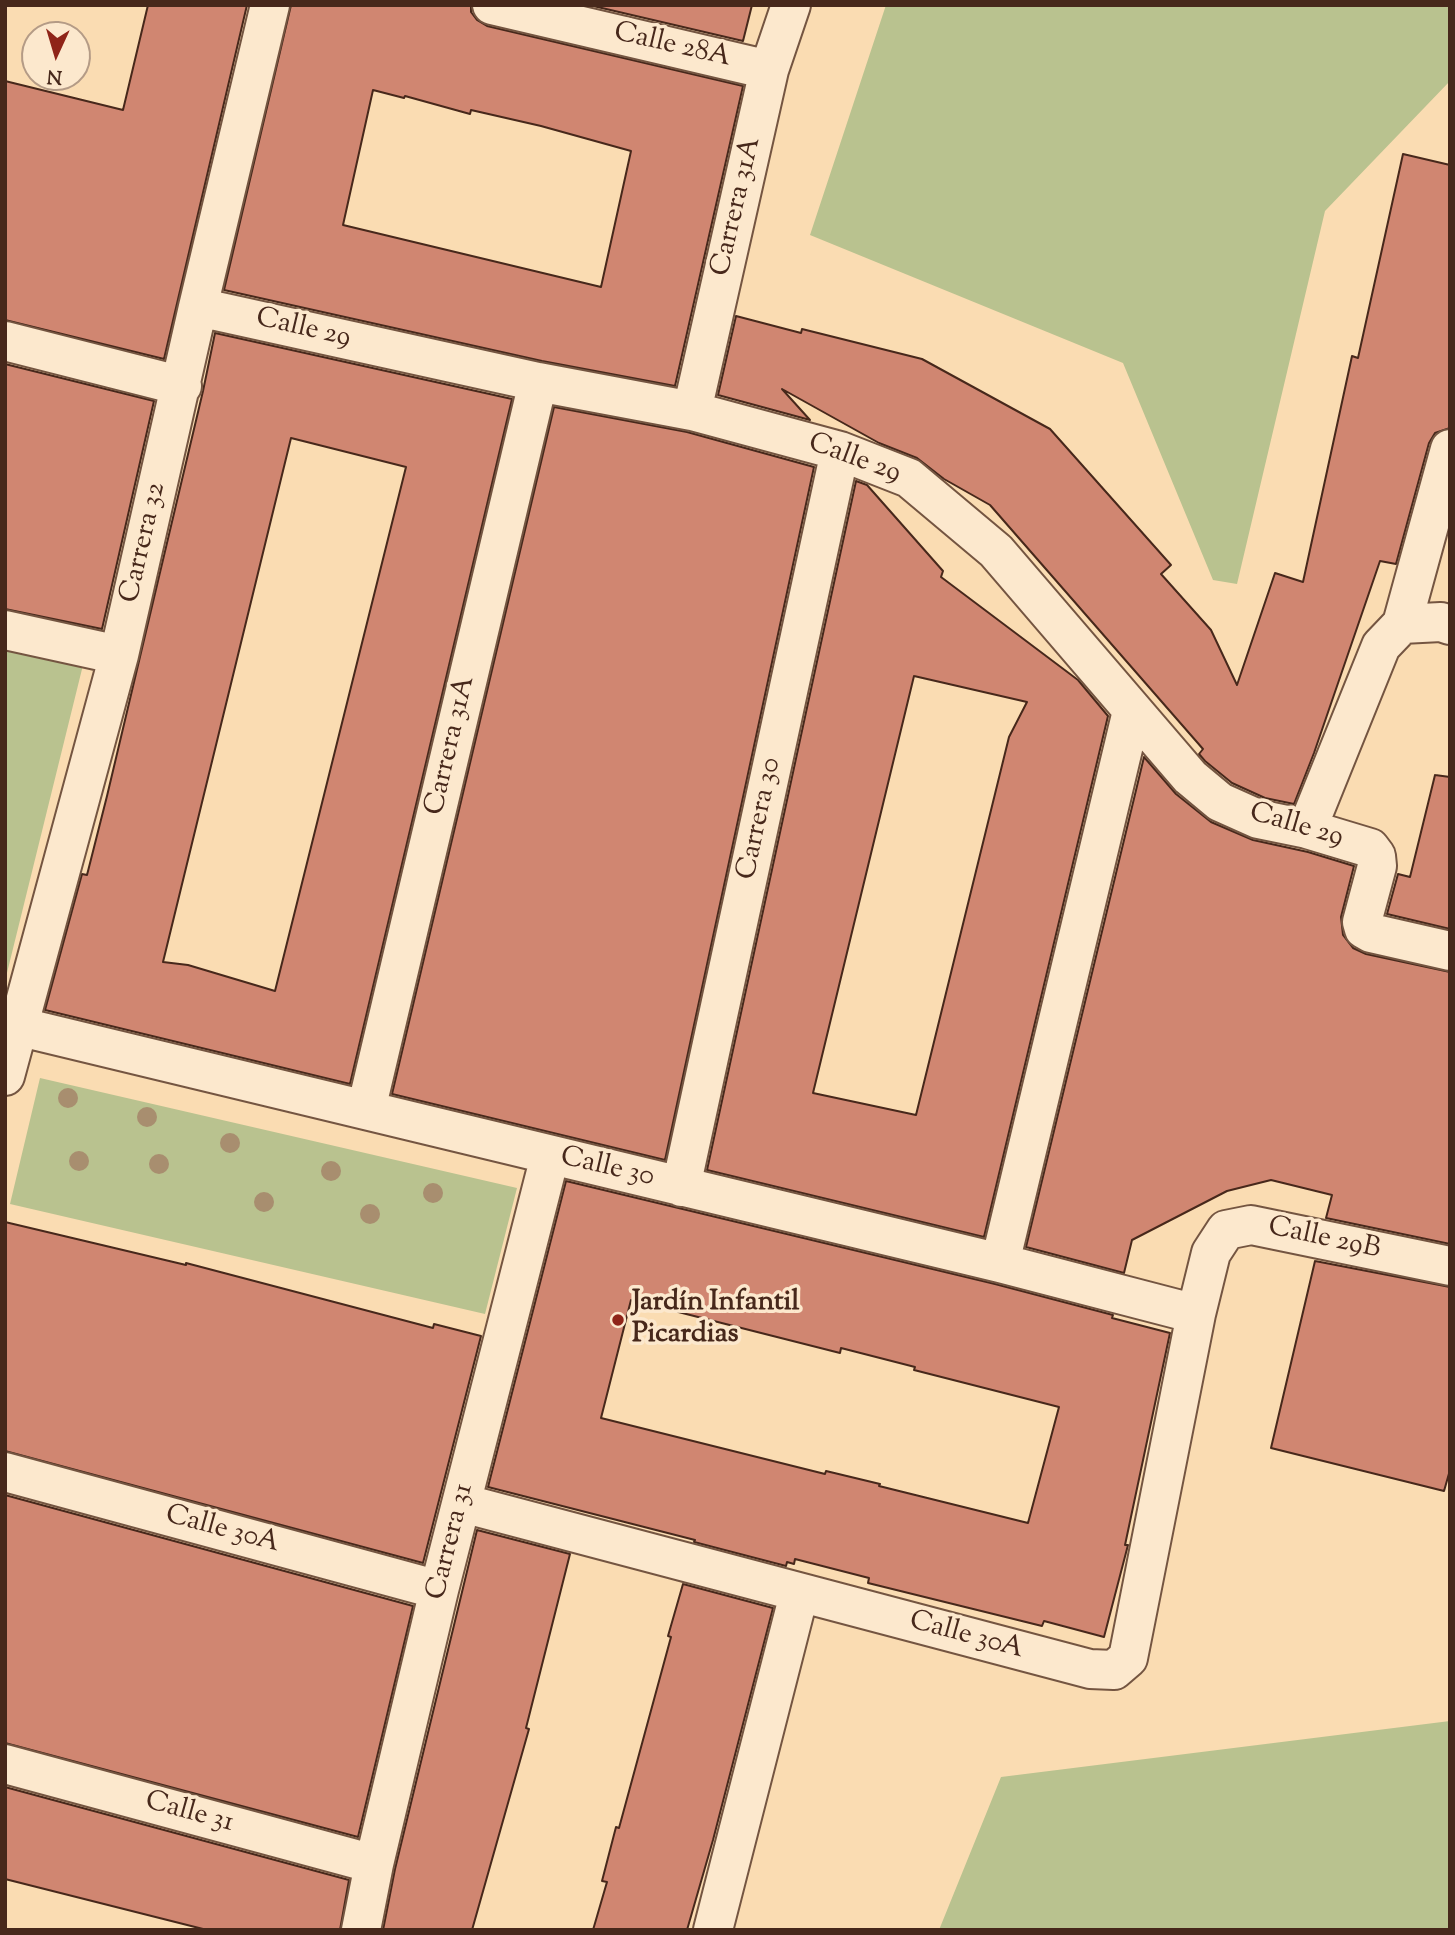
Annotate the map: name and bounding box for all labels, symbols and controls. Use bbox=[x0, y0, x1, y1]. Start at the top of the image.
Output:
street label: Calle 28A bbox=[610, 17, 734, 77]
north arrow bbox=[21, 21, 91, 91]
text: N bbox=[46, 61, 63, 89]
street label: Carrera 31A bbox=[706, 134, 770, 280]
street label: Calle 29 bbox=[252, 303, 354, 357]
street label: Calle 29 bbox=[803, 428, 905, 492]
street label: Carrera 32 bbox=[115, 480, 175, 606]
street label: Carrera 31A bbox=[420, 673, 484, 819]
street label: Carrera 30 bbox=[732, 755, 790, 883]
street label: Calle 29 bbox=[1245, 798, 1347, 856]
street label: Calle 30 bbox=[557, 1142, 657, 1196]
street label: Calle 29B bbox=[1265, 1212, 1383, 1268]
place label: Jardín Infantil Picardias bbox=[632, 1287, 799, 1353]
marker: Jardín Infantil Picardias bbox=[610, 1312, 626, 1328]
street label: Carrera 31 bbox=[421, 1480, 483, 1604]
street label: Calle 30A bbox=[161, 1500, 283, 1562]
street label: Calle 30A bbox=[905, 1606, 1027, 1668]
street label: Calle 31 bbox=[141, 1786, 237, 1842]

